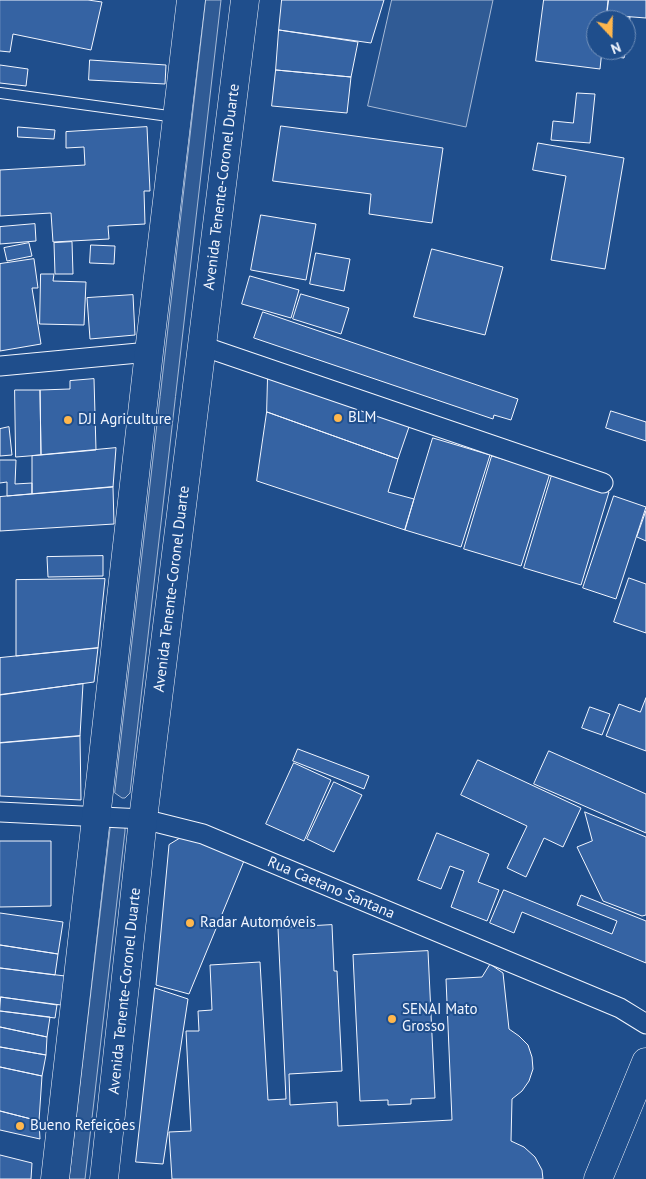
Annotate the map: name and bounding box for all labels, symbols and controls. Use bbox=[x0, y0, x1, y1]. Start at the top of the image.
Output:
north arrow bbox=[586, 10, 636, 60]
text: N bbox=[609, 38, 624, 58]
street label: Avenida Tenente-Coronel Duarte bbox=[200, 83, 244, 291]
place label: BLM bbox=[348, 409, 376, 427]
place label: DJI Agriculture bbox=[78, 411, 171, 429]
marker: BLM bbox=[332, 412, 344, 424]
marker: DJI Agriculture bbox=[62, 414, 74, 426]
street label: Avenida Tenente-Coronel Duarte bbox=[150, 485, 194, 693]
street label: Rua Caetano Santana bbox=[265, 853, 397, 923]
street label: Avenida Tenente-Coronel Duarte bbox=[105, 887, 145, 1095]
place label: Radar Automóveis bbox=[200, 914, 316, 932]
marker: Radar Automóveis bbox=[184, 917, 196, 929]
place label: SENAI Mato Grosso bbox=[402, 1001, 478, 1036]
marker: SENAI Mato Grosso bbox=[386, 1013, 398, 1025]
place label: Bueno Refeições bbox=[30, 1117, 135, 1135]
marker: Bueno Refeições bbox=[14, 1120, 26, 1132]

